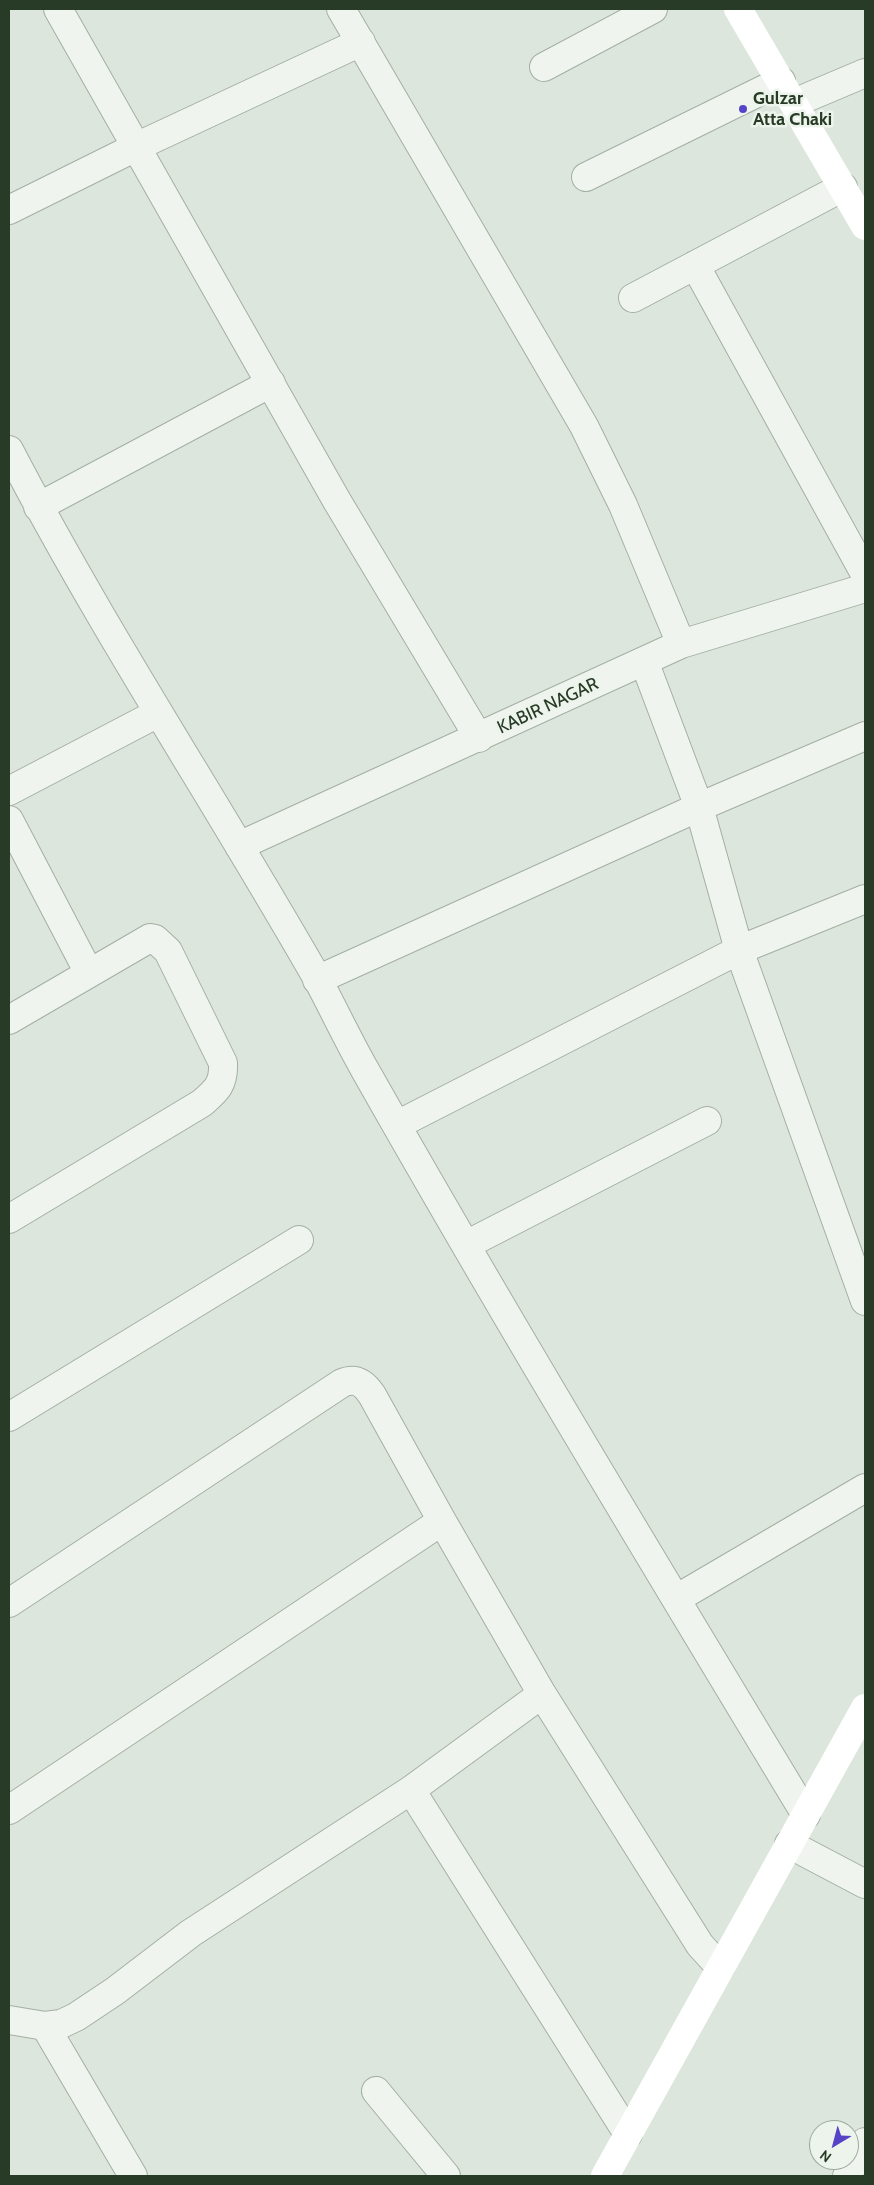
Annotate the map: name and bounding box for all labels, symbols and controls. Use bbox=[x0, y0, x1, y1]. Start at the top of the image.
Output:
place label: Gulzar Atta Chaki bbox=[753, 88, 832, 130]
marker: Gulzar Atta Chaki bbox=[737, 103, 749, 115]
street label: KABIR NAGAR bbox=[494, 673, 602, 739]
north arrow bbox=[809, 2120, 859, 2170]
text: N bbox=[816, 2146, 835, 2166]

